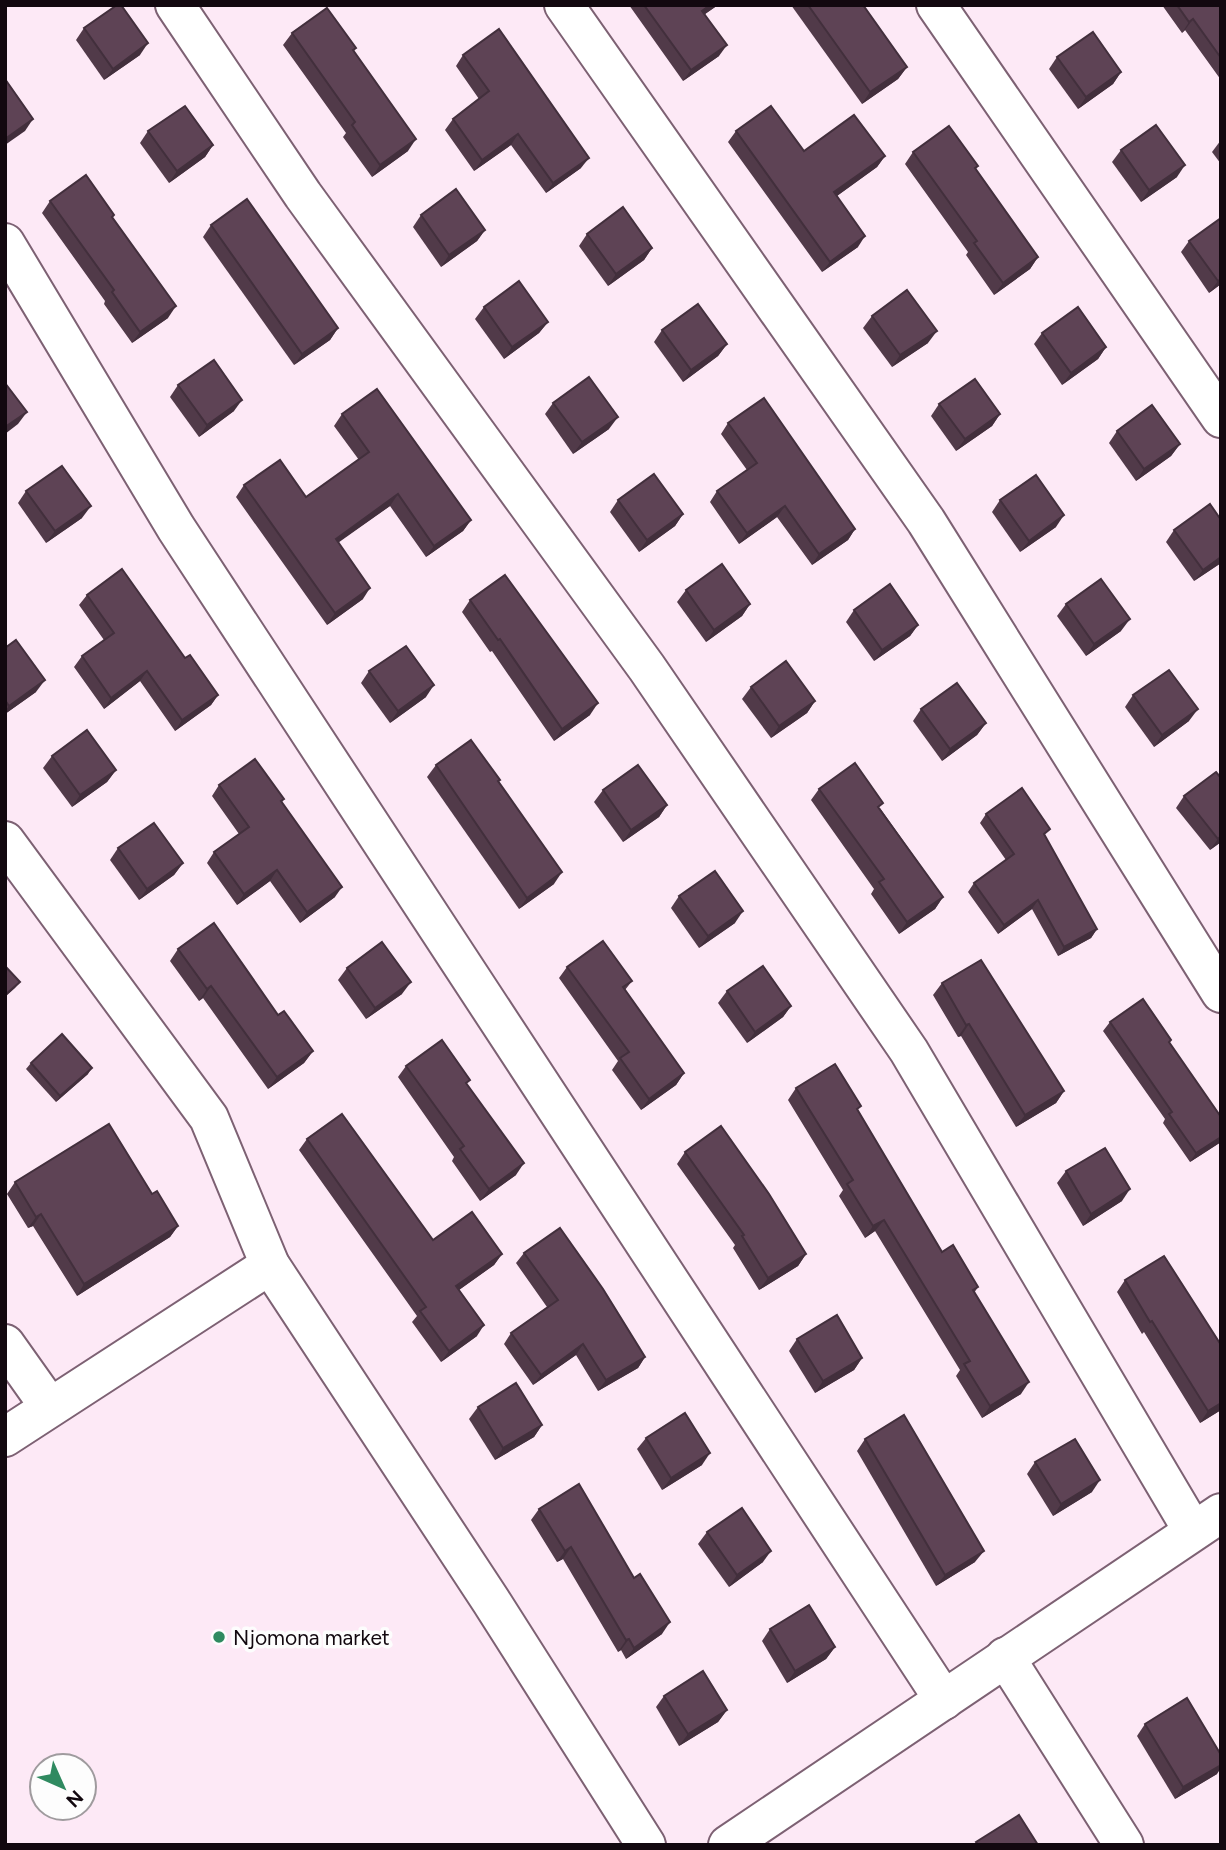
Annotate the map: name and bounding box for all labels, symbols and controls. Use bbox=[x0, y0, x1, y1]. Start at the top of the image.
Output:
place label: Njomona market bbox=[233, 1625, 390, 1650]
marker: Njomona market bbox=[211, 1629, 227, 1645]
north arrow bbox=[28, 1752, 98, 1822]
text: N bbox=[61, 1785, 88, 1812]

